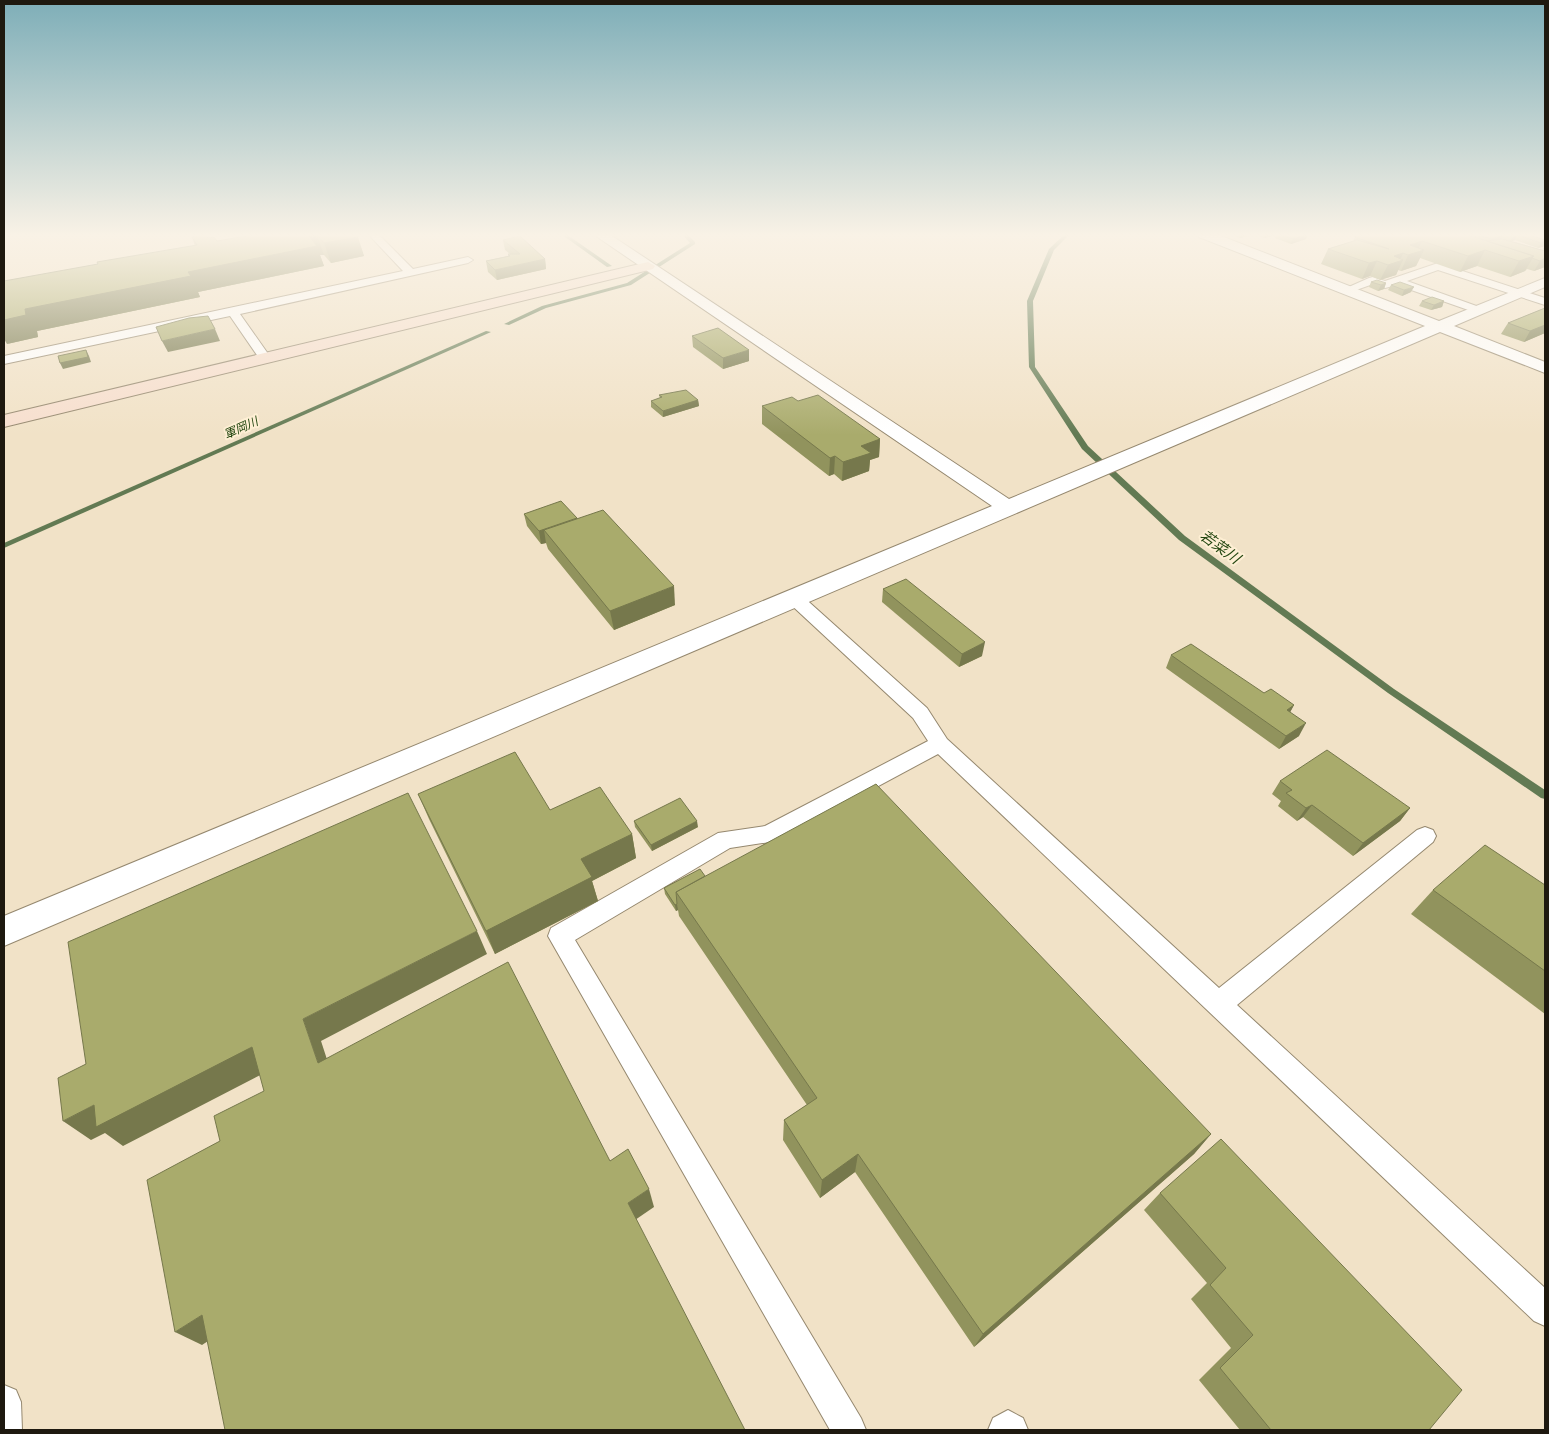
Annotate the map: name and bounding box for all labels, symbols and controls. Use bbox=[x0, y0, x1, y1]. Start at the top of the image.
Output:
water label: 軍岡川 bbox=[220, 411, 262, 442]
water label: 若菜川 bbox=[1197, 524, 1247, 569]

